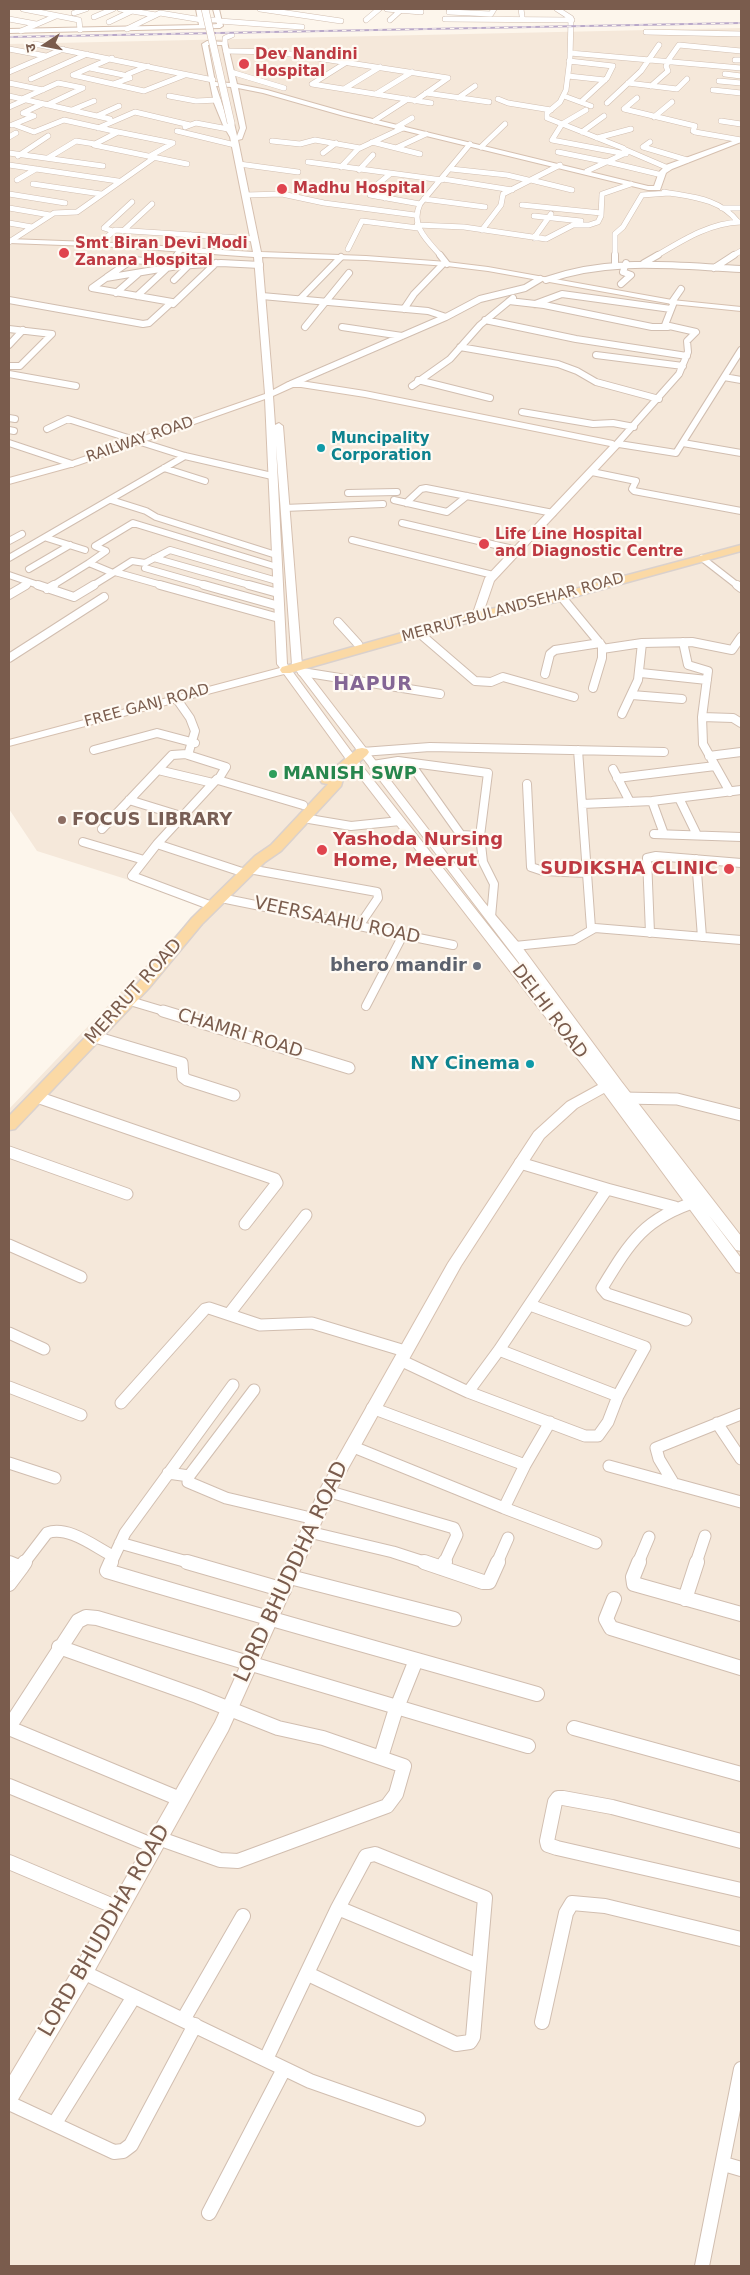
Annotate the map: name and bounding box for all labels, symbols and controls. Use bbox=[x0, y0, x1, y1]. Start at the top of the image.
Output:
north arrow bbox=[20, 20, 70, 70]
text: उ bbox=[22, 42, 39, 53]
place label: Dev Nandini Hospital bbox=[255, 46, 358, 81]
marker: Dev Nandini Hospital bbox=[237, 57, 251, 71]
place label: Madhu Hospital bbox=[293, 180, 425, 198]
marker: Madhu Hospital bbox=[275, 182, 289, 196]
place label: Smt Biran Devi Modi Zanana Hospital bbox=[75, 235, 248, 270]
marker: Smt Biran Devi Modi Zanana Hospital bbox=[57, 246, 71, 260]
street label: RAILWAY ROAD bbox=[84, 413, 196, 467]
place label: Muncipality Corporation bbox=[331, 430, 432, 465]
marker: Muncipality Corporation bbox=[315, 442, 327, 454]
place label: Life Line Hospital and Diagnostic Centre bbox=[495, 526, 683, 561]
marker: Life Line Hospital and Diagnostic Centre bbox=[477, 537, 491, 551]
street label: MERRUT-BULANDSEHAR ROAD bbox=[400, 570, 626, 646]
district label: HAPUR bbox=[333, 674, 413, 696]
street label: FREE GANJ ROAD bbox=[82, 681, 212, 731]
place label: MANISH SWP bbox=[283, 763, 417, 785]
marker: MANISH SWP bbox=[267, 768, 279, 780]
place label: FOCUS LIBRARY bbox=[72, 809, 232, 831]
marker: FOCUS LIBRARY bbox=[56, 814, 68, 826]
place label: Yashoda Nursing Home, Meerut bbox=[333, 829, 503, 872]
marker: Yashoda Nursing Home, Meerut bbox=[315, 843, 329, 857]
place label: SUDIKSHA CLINIC bbox=[540, 858, 718, 880]
marker: SUDIKSHA CLINIC bbox=[722, 862, 736, 876]
street label: VEERSAAHU ROAD bbox=[252, 893, 422, 949]
street label: MERRUT ROAD bbox=[81, 935, 187, 1049]
place label: bhero mandir bbox=[330, 955, 467, 977]
marker: bhero mandir bbox=[471, 960, 483, 972]
street label: DELHI ROAD bbox=[507, 961, 591, 1063]
street label: CHAMRI ROAD bbox=[175, 1005, 305, 1063]
place label: NY Cinema bbox=[410, 1053, 520, 1075]
marker: NY Cinema bbox=[524, 1058, 536, 1070]
street label: LORD BHUDDHA ROAD bbox=[230, 1457, 354, 1687]
street label: LORD BHUDDHA ROAD bbox=[34, 1820, 176, 2042]

